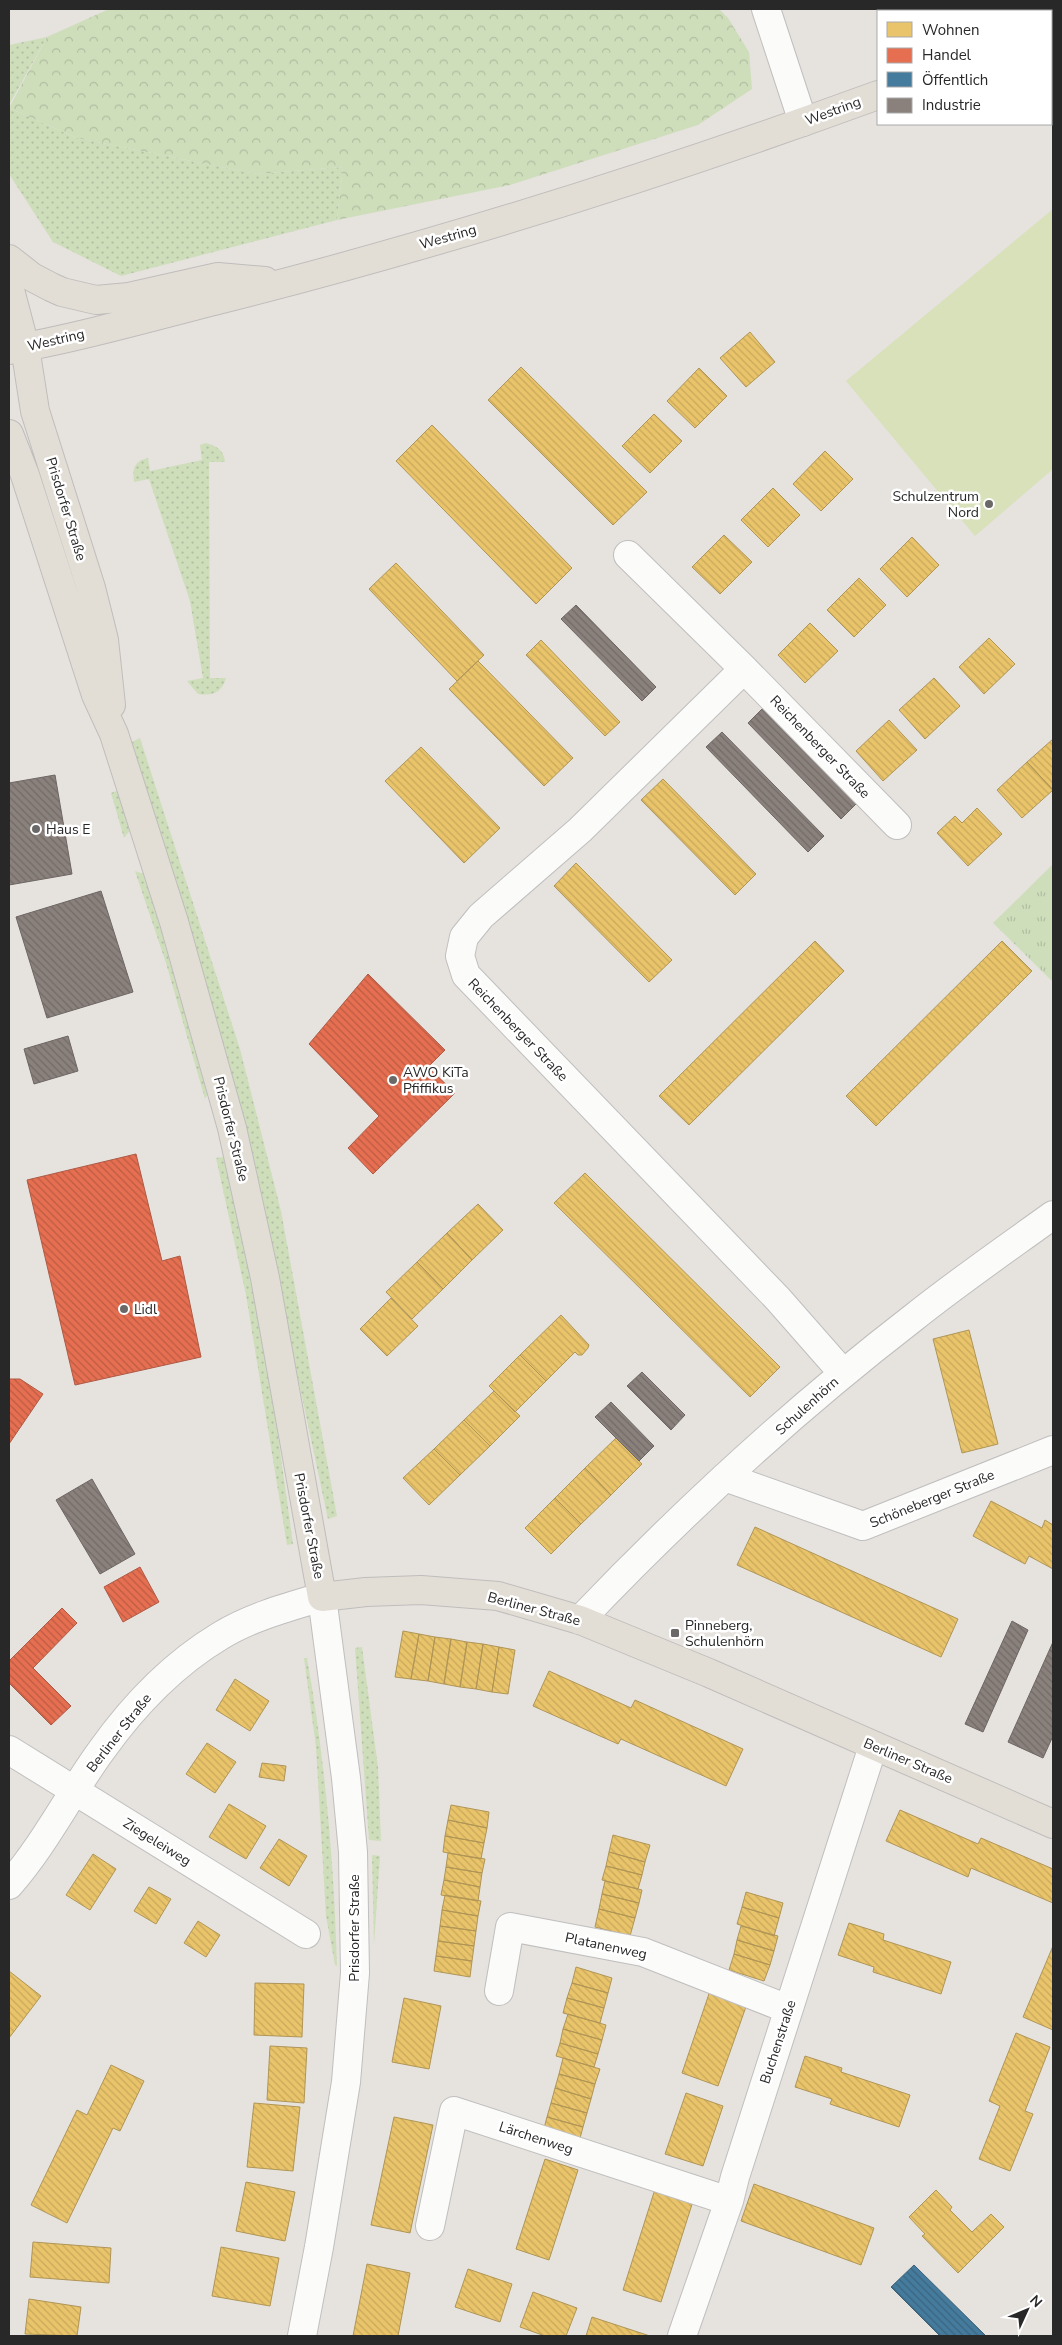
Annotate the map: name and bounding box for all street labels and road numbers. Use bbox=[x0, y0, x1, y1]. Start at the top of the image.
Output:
street label: Westring bbox=[802, 92, 864, 130]
street label: Westring bbox=[417, 220, 479, 254]
street label: Westring bbox=[26, 324, 86, 356]
street label: Prisdorfer Straße bbox=[41, 455, 91, 563]
street label: Reichenberger Straße bbox=[766, 691, 874, 803]
street label: Reichenberger Straße bbox=[464, 974, 572, 1086]
street label: Prisdorfer Straße bbox=[209, 1075, 253, 1183]
street label: Schulenhörn bbox=[771, 1372, 843, 1440]
street label: Schöneberger Straße bbox=[867, 1465, 997, 1533]
street label: Prisdorfer Straße bbox=[289, 1471, 329, 1581]
street label: Berliner Straße bbox=[486, 1587, 582, 1631]
street label: Berliner Straße bbox=[82, 1690, 156, 1776]
street label: Berliner Straße bbox=[860, 1734, 956, 1788]
street label: Ziegeleiweg bbox=[119, 1814, 195, 1870]
street label: Prisdorfer Straße bbox=[345, 1874, 364, 1982]
street label: Platanenweg bbox=[563, 1928, 649, 1964]
street label: Buchenstraße bbox=[756, 1998, 800, 2086]
street label: Lärchenweg bbox=[496, 2117, 576, 2159]

